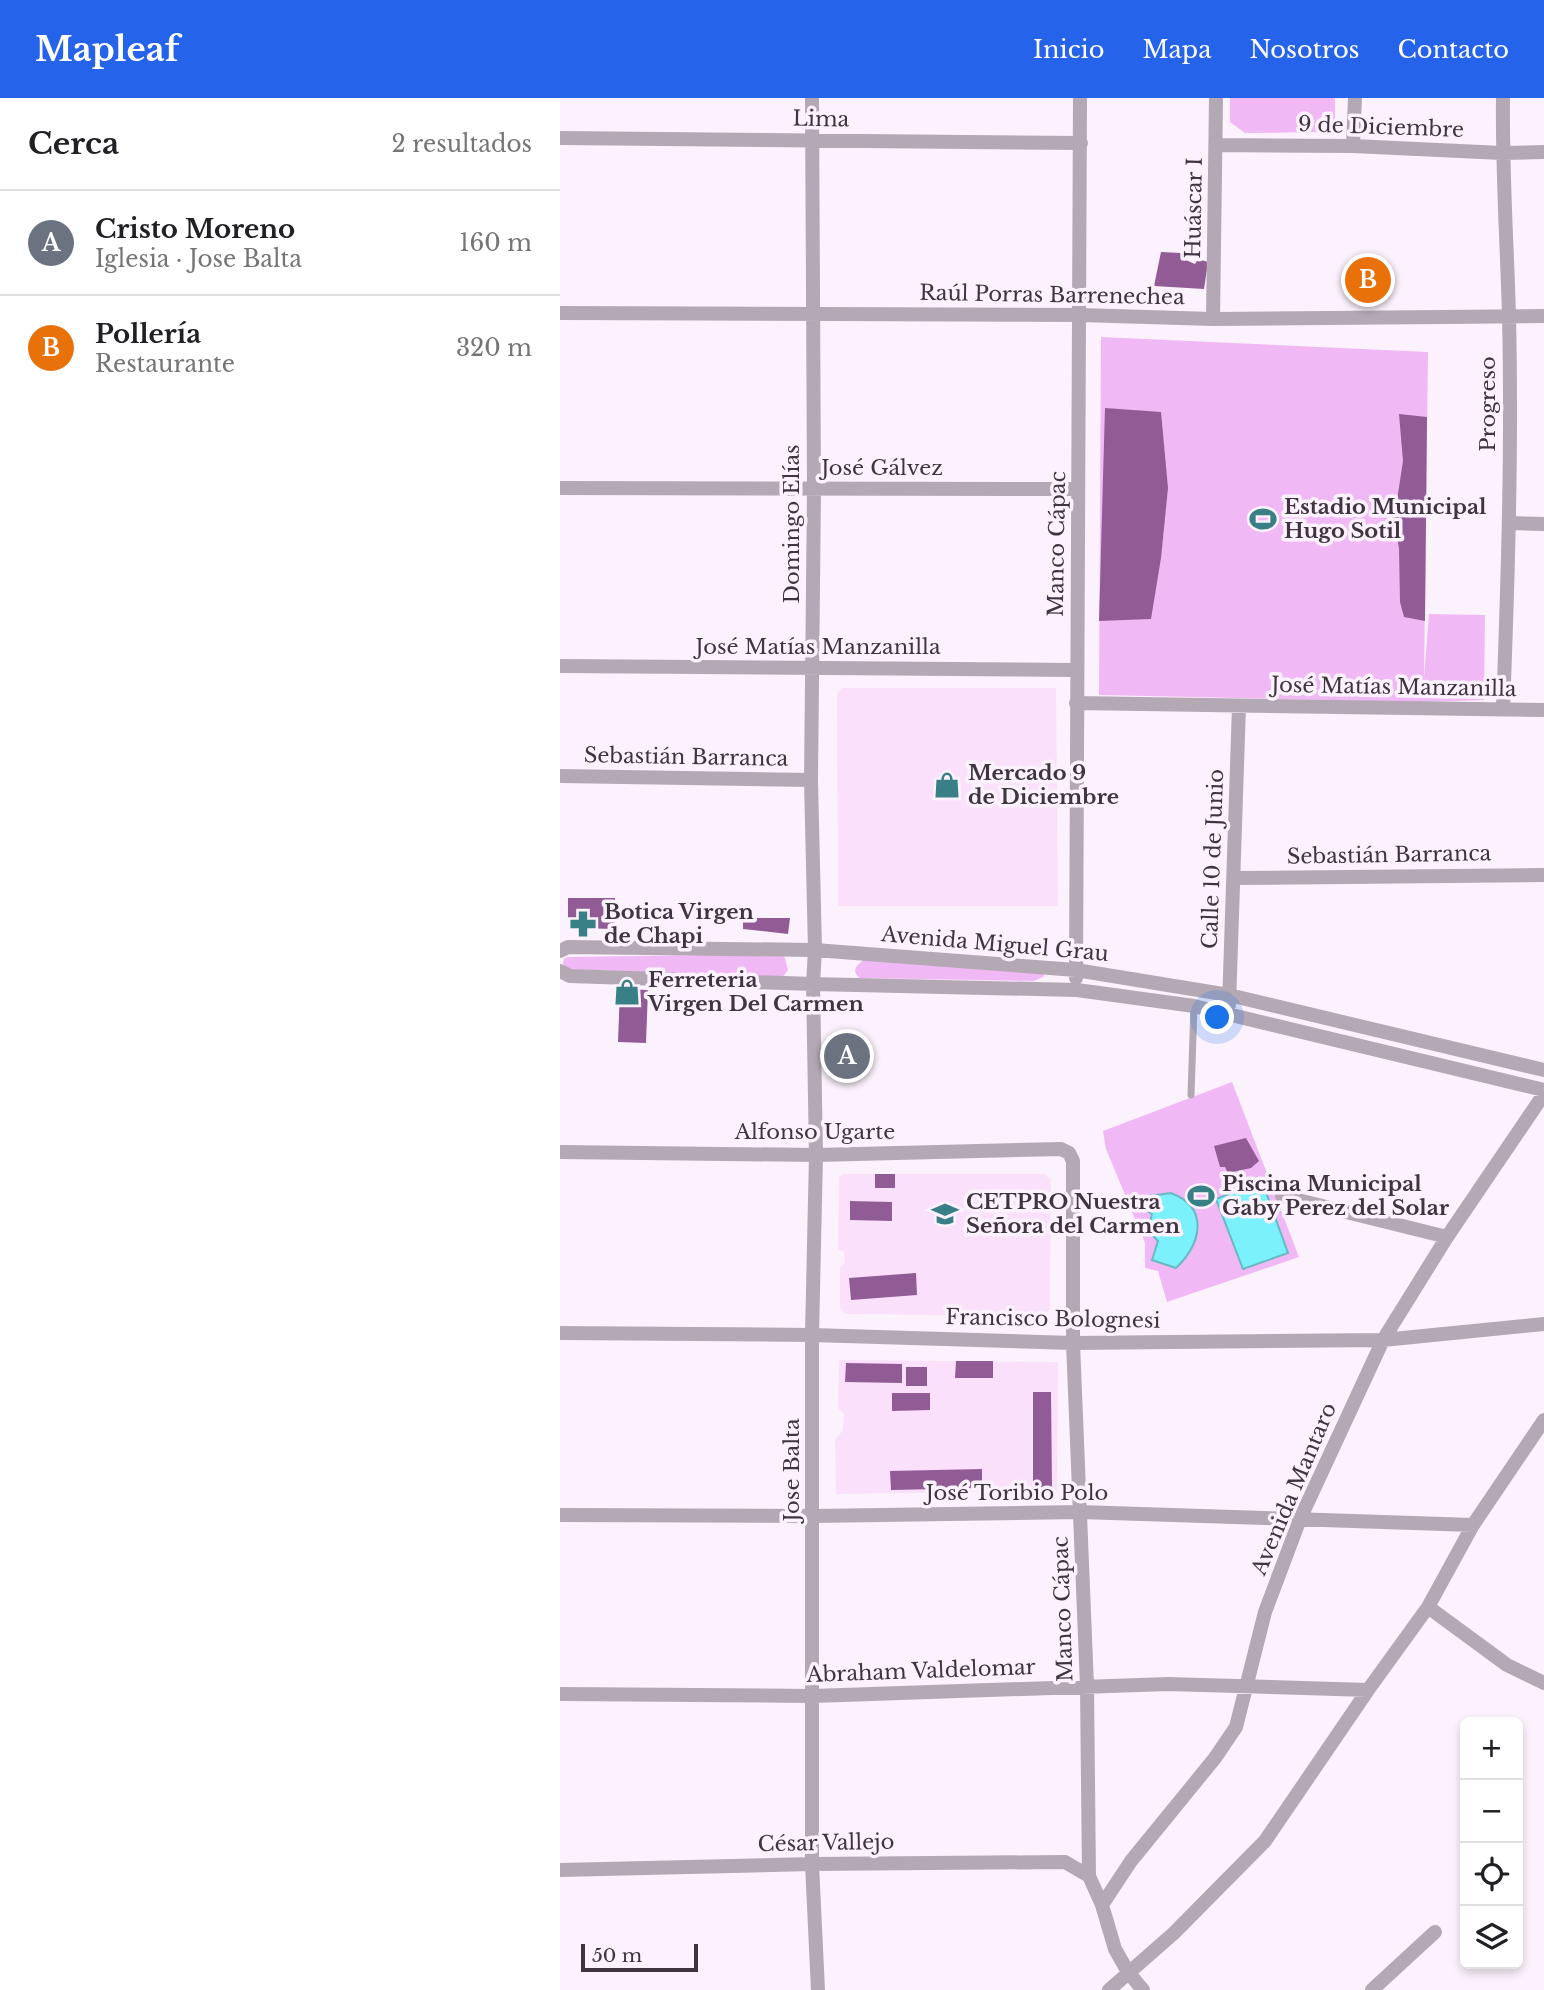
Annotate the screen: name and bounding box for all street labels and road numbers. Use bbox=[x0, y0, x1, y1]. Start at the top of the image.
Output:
street label: Lima bbox=[792, 106, 850, 132]
street label: 9 de Diciembre bbox=[1298, 111, 1464, 143]
street label: Huáscar I bbox=[1180, 157, 1208, 259]
street label: Raúl Porras Barrenechea bbox=[919, 280, 1185, 310]
street label: Progreso bbox=[1475, 356, 1501, 452]
street label: Domingo Elías bbox=[779, 444, 805, 604]
street label: José Gálvez bbox=[818, 455, 943, 481]
street label: Manco Cápac bbox=[1043, 471, 1071, 617]
street label: José Matías Manzanilla bbox=[692, 634, 941, 660]
street label: José Matías Manzanilla bbox=[1268, 672, 1517, 702]
street label: Sebastián Barranca bbox=[584, 742, 789, 772]
street label: Calle 10 de Junio bbox=[1197, 769, 1229, 949]
street label: Sebastián Barranca bbox=[1287, 840, 1492, 870]
street label: Avenida Miguel Grau bbox=[879, 921, 1110, 967]
street label: Alfonso Ugarte bbox=[734, 1119, 895, 1145]
street label: Francisco Bolognesi bbox=[945, 1304, 1161, 1334]
street label: Avenida Mantaro bbox=[1246, 1399, 1342, 1580]
street label: Jose Balta bbox=[779, 1418, 805, 1525]
street label: José Toribio Polo bbox=[923, 1480, 1108, 1506]
street label: Manco Cápac bbox=[1047, 1536, 1079, 1682]
street label: Abraham Valdelomar bbox=[805, 1654, 1036, 1688]
street label: César Vallejo bbox=[757, 1829, 895, 1857]

